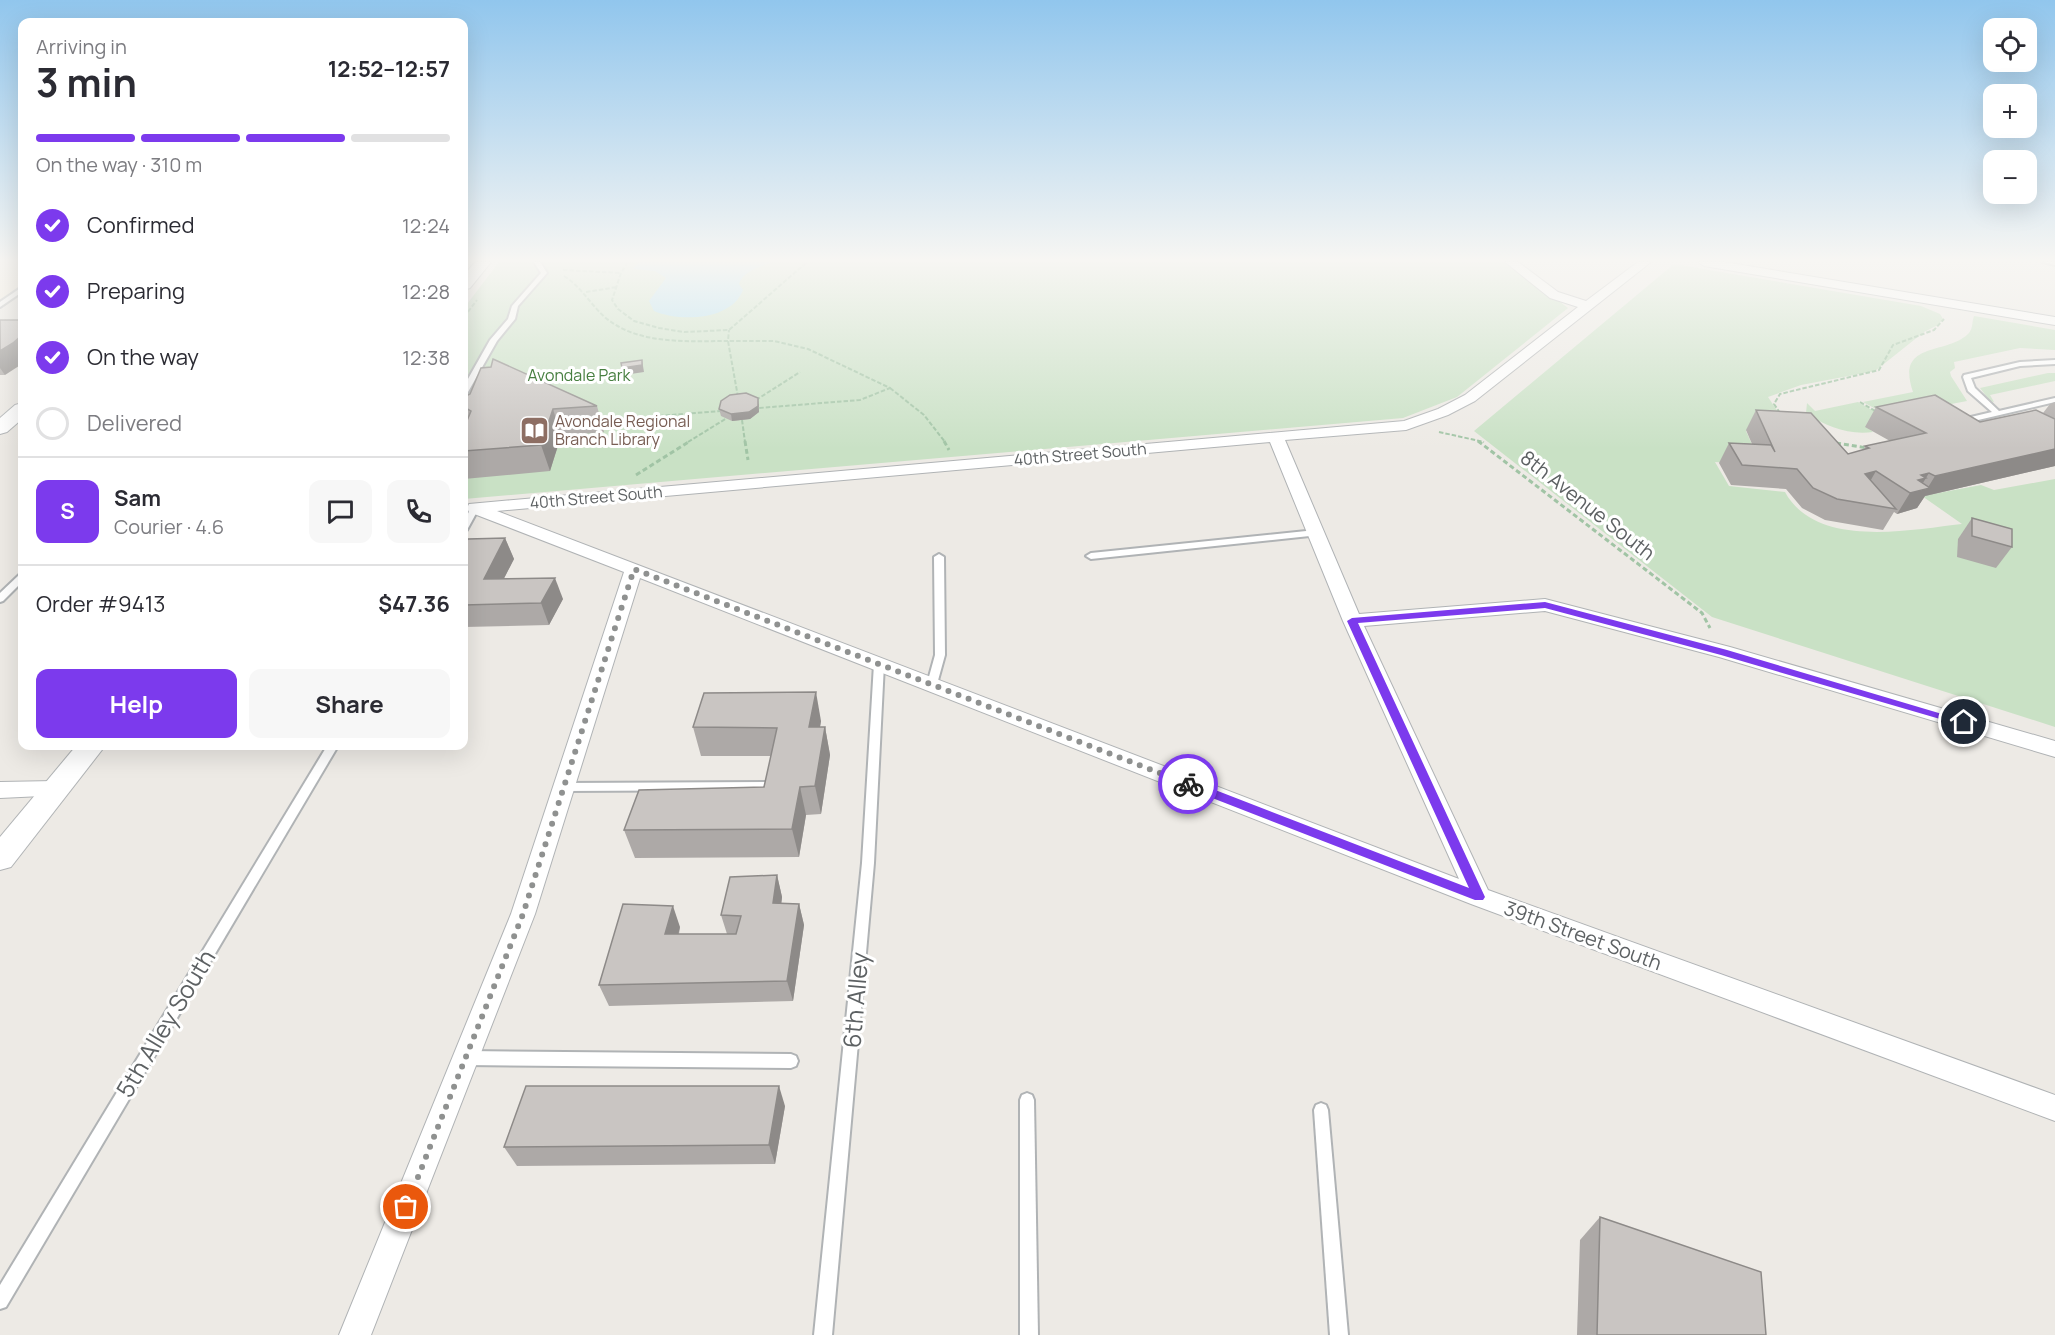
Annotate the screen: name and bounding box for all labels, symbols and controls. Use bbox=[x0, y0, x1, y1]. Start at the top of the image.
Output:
map controls bbox=[1983, 18, 2037, 204]
button: locate bbox=[1983, 18, 2037, 72]
text: Arriving in bbox=[36, 33, 127, 60]
text: 12:52–12:57 bbox=[328, 54, 450, 84]
text: 3 min bbox=[36, 55, 137, 109]
button: + bbox=[1983, 84, 2037, 138]
button: − bbox=[1983, 150, 2037, 204]
text: On the way · 310 m bbox=[36, 151, 202, 178]
icon: check bbox=[36, 209, 69, 242]
text: Confirmed bbox=[87, 210, 195, 240]
text: 12:24 bbox=[402, 212, 450, 239]
icon: check bbox=[36, 275, 69, 308]
text: Preparing bbox=[87, 276, 185, 306]
text: 12:28 bbox=[402, 278, 450, 305]
icon: check bbox=[36, 341, 69, 374]
text: On the way bbox=[87, 342, 199, 372]
text: 12:38 bbox=[402, 344, 450, 371]
park label: Avondale Park bbox=[528, 364, 631, 386]
text: Delivered bbox=[87, 408, 182, 438]
place label: Avondale Regional Branch Library bbox=[555, 410, 690, 450]
library icon: Avondale Regional Branch Library bbox=[518, 414, 550, 446]
street label: 40th Street South bbox=[1013, 437, 1147, 471]
street label: 8th Avenue South bbox=[1515, 444, 1661, 566]
button: chat bbox=[309, 480, 372, 543]
button: phone bbox=[387, 480, 450, 543]
street label: 40th Street South bbox=[529, 480, 663, 514]
text: Sam bbox=[114, 483, 161, 513]
text: S bbox=[60, 496, 75, 526]
text: Courier · 4.6 bbox=[114, 513, 224, 540]
text: Order #9413 bbox=[36, 589, 165, 619]
text: $47.36 bbox=[378, 589, 450, 619]
button: Help bbox=[36, 669, 237, 738]
button: Share bbox=[249, 669, 450, 738]
pin bbox=[1938, 696, 1989, 747]
icon: home bbox=[1947, 705, 1980, 738]
courier bbox=[1158, 754, 1218, 814]
icon: bike bbox=[1172, 768, 1205, 801]
street label: 39th Street South bbox=[1500, 894, 1666, 976]
street label: 5th Alley South bbox=[108, 943, 222, 1103]
street label: 6th Alley bbox=[834, 950, 876, 1049]
pin bbox=[380, 1181, 431, 1232]
icon: bag bbox=[389, 1190, 422, 1223]

